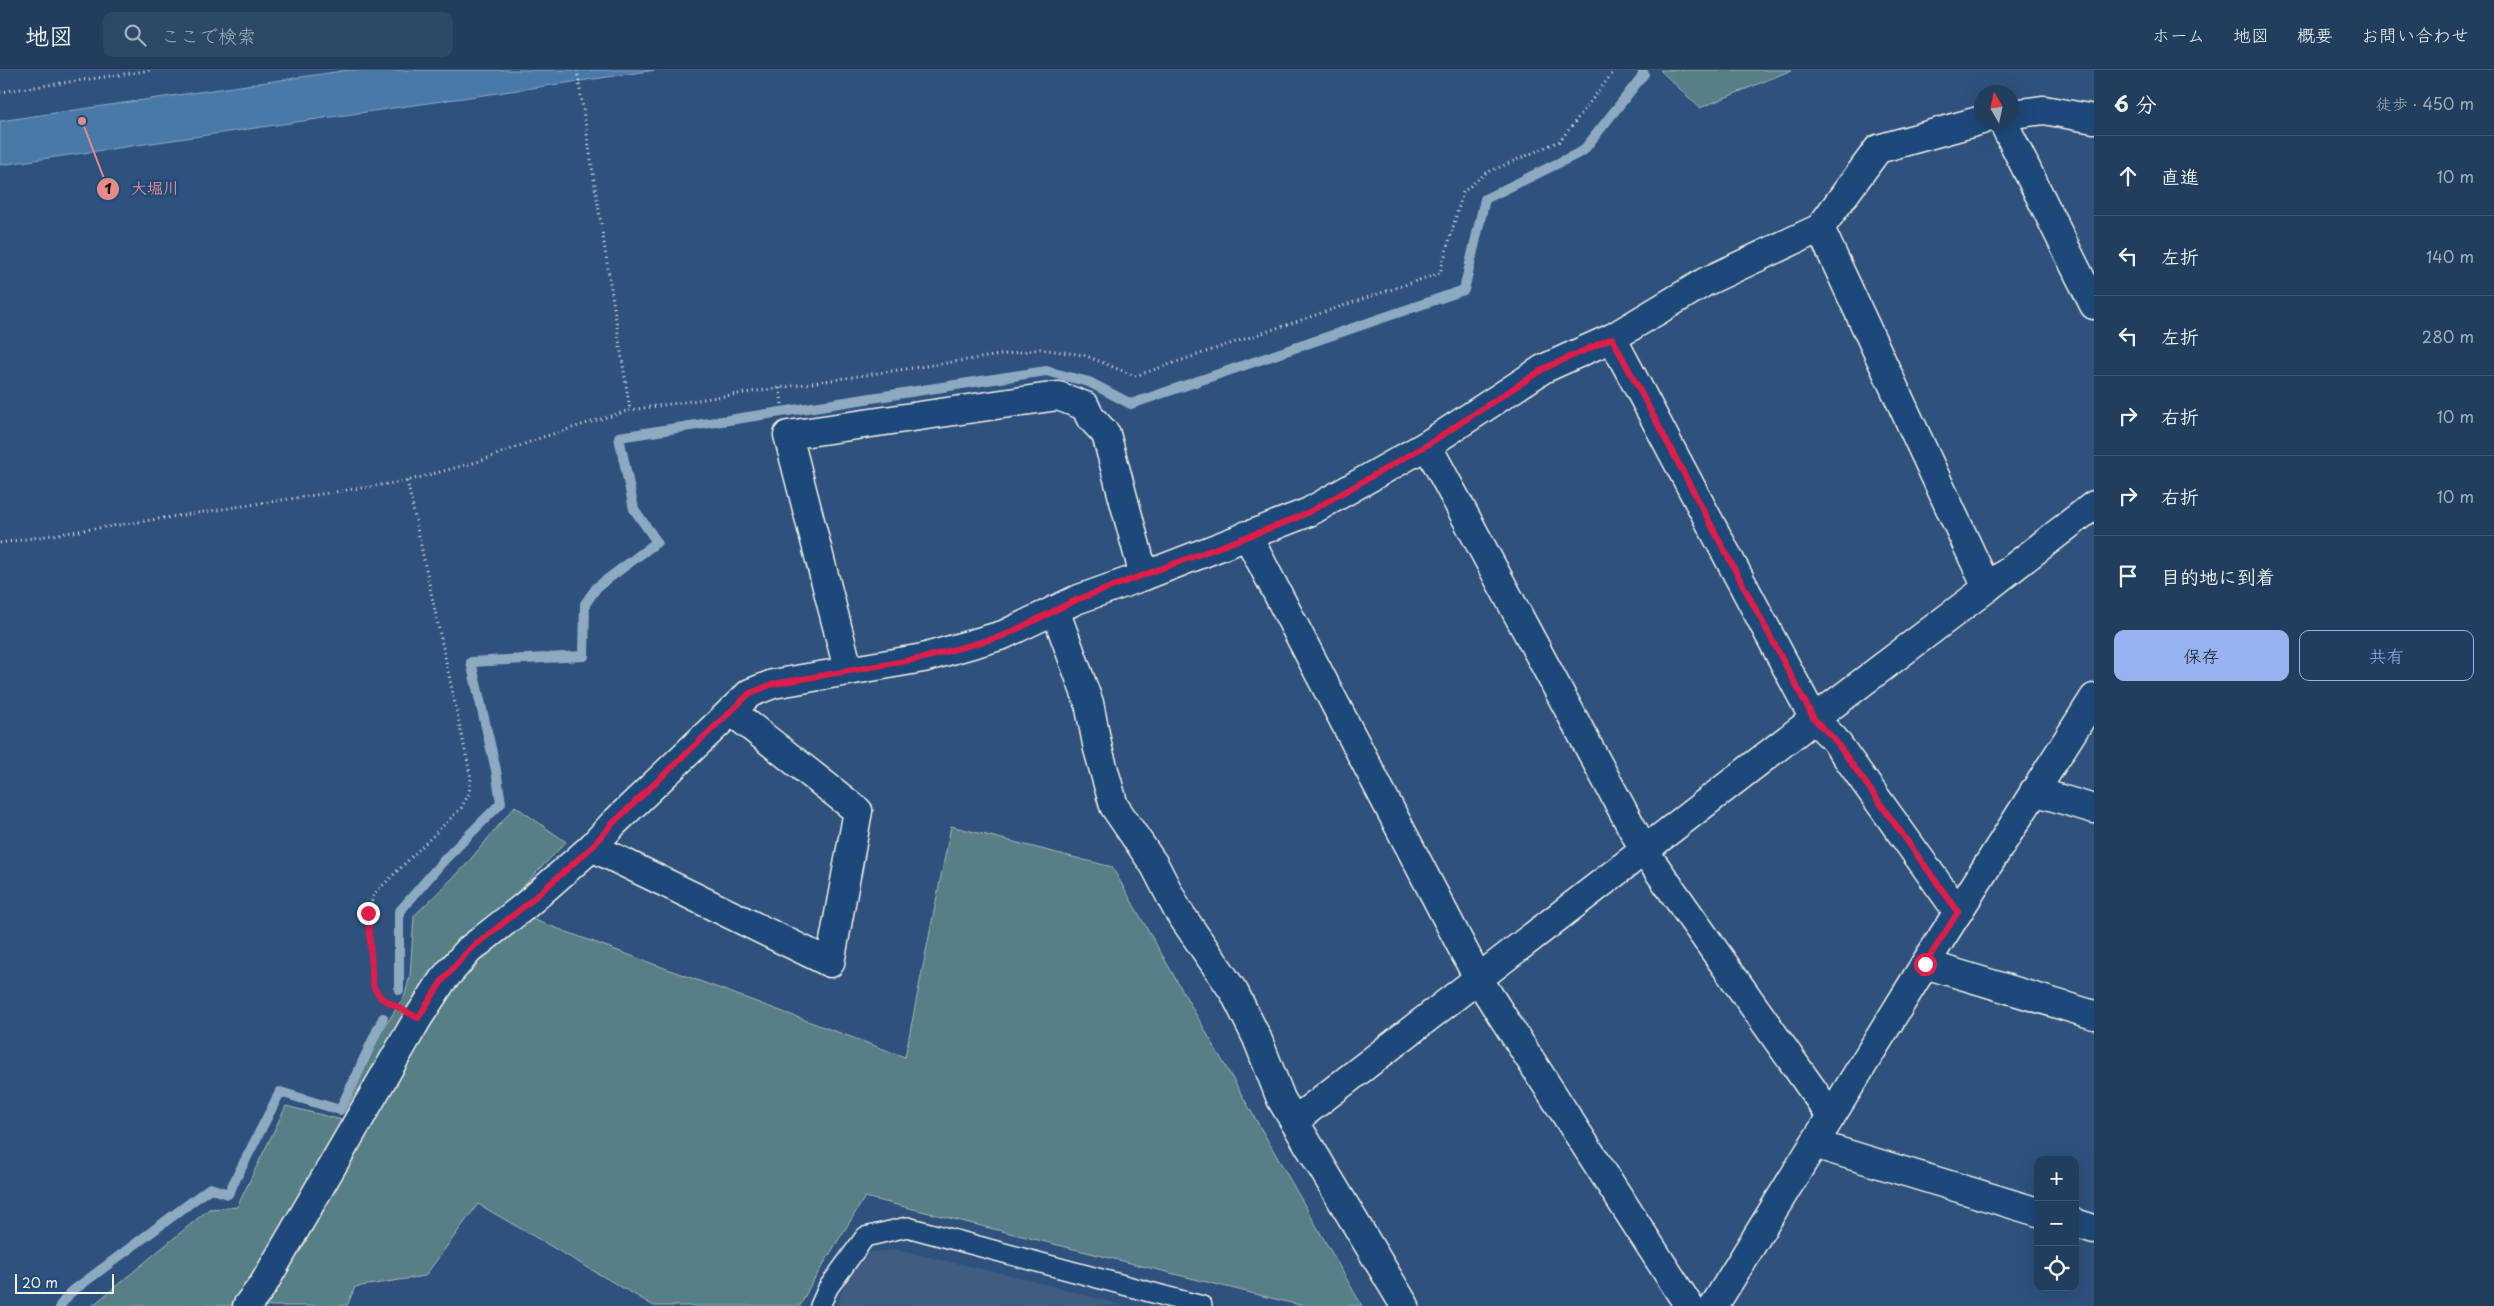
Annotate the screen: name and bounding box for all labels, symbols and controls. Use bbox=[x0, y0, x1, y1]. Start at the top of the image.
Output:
search box bbox=[103, 12, 453, 57]
text: 地図 bbox=[25, 17, 73, 53]
icon: search bbox=[121, 21, 149, 49]
text: ここで検索 bbox=[161, 21, 256, 49]
text: ホーム bbox=[2152, 21, 2205, 48]
text: 地図 bbox=[2233, 21, 2269, 48]
text: 概要 bbox=[2297, 21, 2333, 48]
text: お問い合わせ bbox=[2361, 21, 2469, 48]
north arrow bbox=[1974, 85, 2019, 130]
text: 6 分 bbox=[2114, 87, 2157, 119]
text: 徒歩 · 450 m bbox=[2376, 91, 2474, 115]
icon: ahead bbox=[2114, 162, 2142, 190]
text: 直進 bbox=[2161, 162, 2199, 190]
text: 10 m bbox=[2437, 164, 2474, 188]
callout: 大堀川 bbox=[96, 173, 189, 204]
text: 大堀川 bbox=[131, 175, 179, 199]
text: 1 bbox=[104, 176, 112, 199]
icon: left bbox=[2114, 242, 2142, 270]
text: 左折 bbox=[2161, 242, 2199, 270]
text: 140 m bbox=[2426, 244, 2474, 268]
icon: left bbox=[2114, 322, 2142, 350]
text: 左折 bbox=[2161, 322, 2199, 350]
text: 280 m bbox=[2422, 324, 2474, 348]
icon: right bbox=[2114, 402, 2142, 430]
text: 右折 bbox=[2161, 402, 2199, 430]
text: 10 m bbox=[2437, 404, 2474, 428]
icon: right bbox=[2114, 482, 2142, 510]
text: 右折 bbox=[2161, 482, 2199, 510]
text: 10 m bbox=[2437, 484, 2474, 508]
icon: arrive bbox=[2114, 562, 2142, 590]
text: 目的地に到着 bbox=[2161, 562, 2275, 590]
button: 保存 bbox=[2114, 630, 2289, 681]
button: 共有 bbox=[2299, 630, 2474, 681]
route end bbox=[357, 902, 380, 925]
route start bbox=[1914, 953, 1937, 976]
map controls bbox=[2034, 1156, 2079, 1291]
button: + bbox=[2034, 1156, 2079, 1201]
button: − bbox=[2034, 1201, 2079, 1246]
button: locate bbox=[2034, 1246, 2079, 1291]
scale bar bbox=[15, 1271, 114, 1294]
text: 20 m bbox=[22, 1272, 58, 1293]

